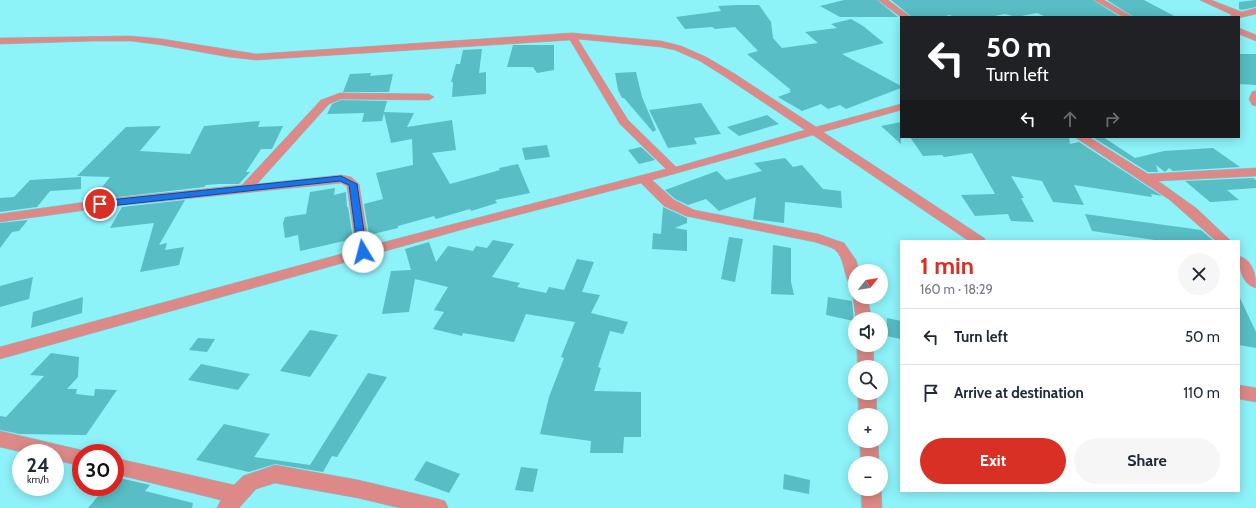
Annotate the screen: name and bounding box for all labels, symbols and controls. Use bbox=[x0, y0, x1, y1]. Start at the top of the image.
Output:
text: 50 m bbox=[986, 30, 1051, 64]
icon: left bbox=[920, 32, 972, 84]
text: Turn left bbox=[986, 64, 1049, 86]
icon: left bbox=[1017, 108, 1039, 130]
icon: ahead bbox=[1059, 108, 1081, 130]
icon: right bbox=[1101, 108, 1123, 130]
pin bbox=[83, 187, 117, 221]
icon: arrive bbox=[89, 193, 111, 215]
position arrow bbox=[342, 231, 384, 273]
text: 1 min bbox=[920, 251, 974, 280]
button: close bbox=[1178, 253, 1220, 295]
north arrow bbox=[848, 264, 888, 304]
map controls bbox=[848, 264, 888, 496]
text: 160 m · 18:29 bbox=[920, 281, 993, 297]
button: sound bbox=[848, 312, 888, 352]
icon: left bbox=[920, 326, 942, 348]
text: Turn left bbox=[954, 328, 1008, 346]
text: 50 m bbox=[1185, 328, 1220, 346]
button: search bbox=[848, 360, 888, 400]
icon: arrive bbox=[920, 382, 942, 404]
text: Arrive at destination bbox=[954, 384, 1084, 402]
text: 110 m bbox=[1183, 384, 1220, 402]
button: + bbox=[848, 408, 888, 448]
button: Exit bbox=[920, 438, 1066, 484]
button: Share bbox=[1074, 438, 1220, 484]
speed limit sign: 30 bbox=[72, 444, 124, 496]
text: 24 bbox=[27, 453, 50, 477]
button: − bbox=[848, 456, 888, 496]
text: km/h bbox=[27, 473, 49, 486]

